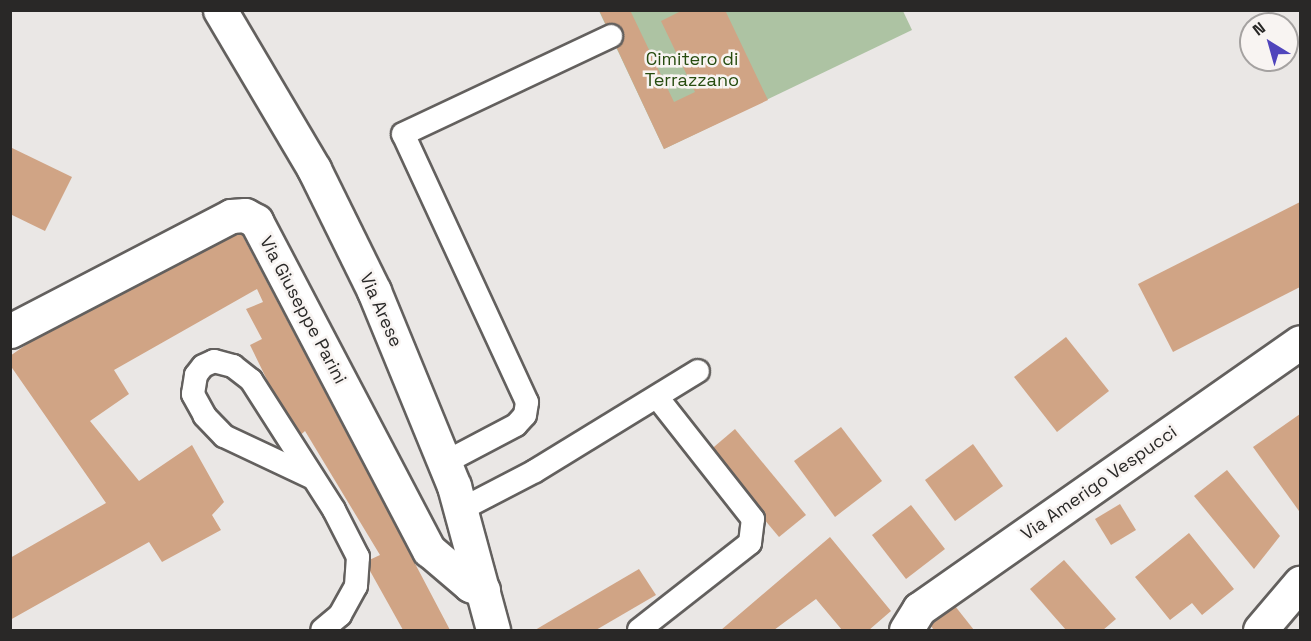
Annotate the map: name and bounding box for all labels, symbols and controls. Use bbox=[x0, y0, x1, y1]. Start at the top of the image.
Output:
north arrow bbox=[1239, 12, 1299, 72]
text: N bbox=[1248, 17, 1270, 40]
park label: Cimitero di Terrazzano bbox=[645, 49, 739, 92]
street label: Via Giuseppe Parini bbox=[255, 233, 351, 387]
street label: Via Arese bbox=[355, 269, 407, 351]
street label: Via Amerigo Vespucci bbox=[1017, 421, 1181, 545]

